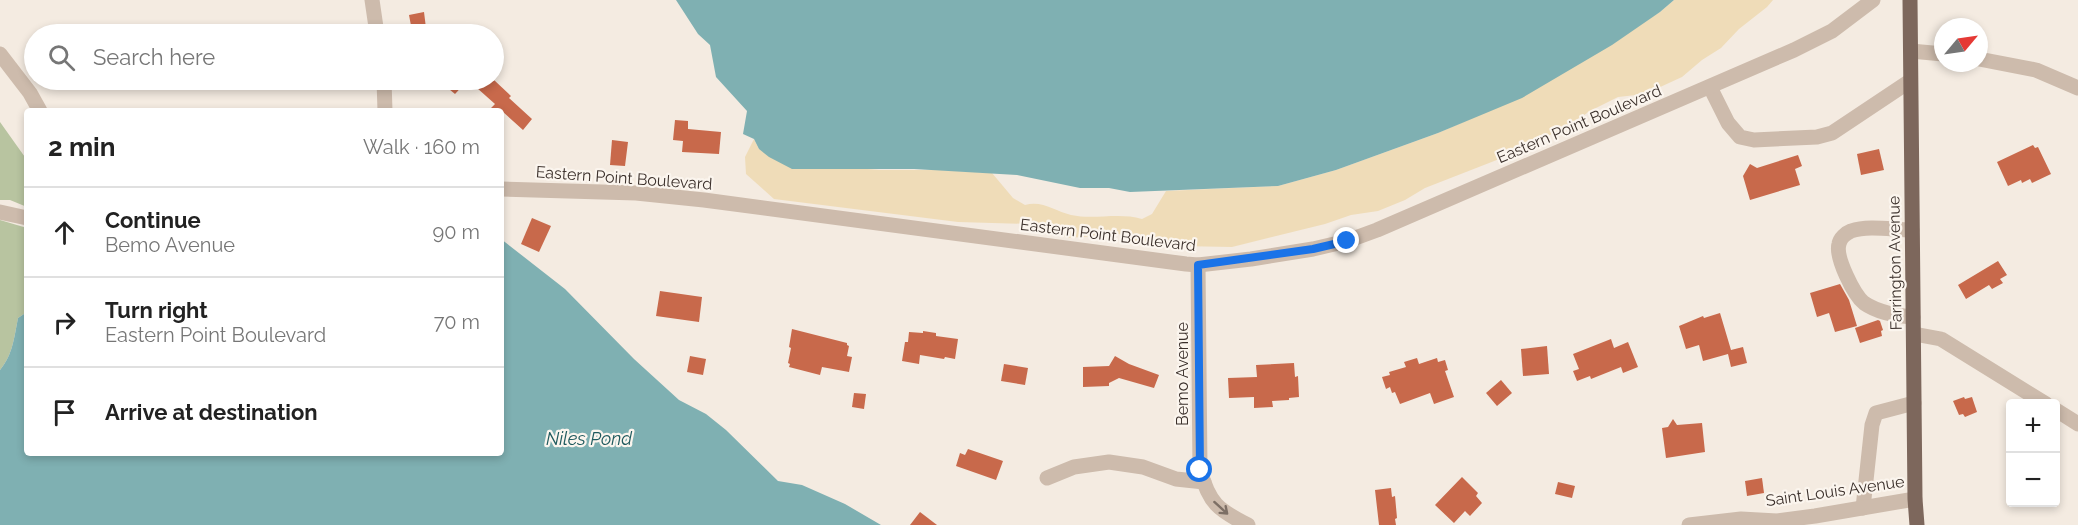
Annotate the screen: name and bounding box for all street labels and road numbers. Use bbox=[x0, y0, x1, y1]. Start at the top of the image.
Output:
street label: Eastern Point Boulevard bbox=[1494, 81, 1664, 167]
street label: Eastern Point Boulevard bbox=[535, 162, 713, 194]
street label: Farrington Avenue bbox=[1884, 195, 1906, 331]
street label: Eastern Point Boulevard bbox=[1019, 215, 1197, 255]
street label: Bemo Avenue bbox=[1173, 322, 1192, 426]
street label: Saint Louis Avenue bbox=[1764, 472, 1906, 510]

